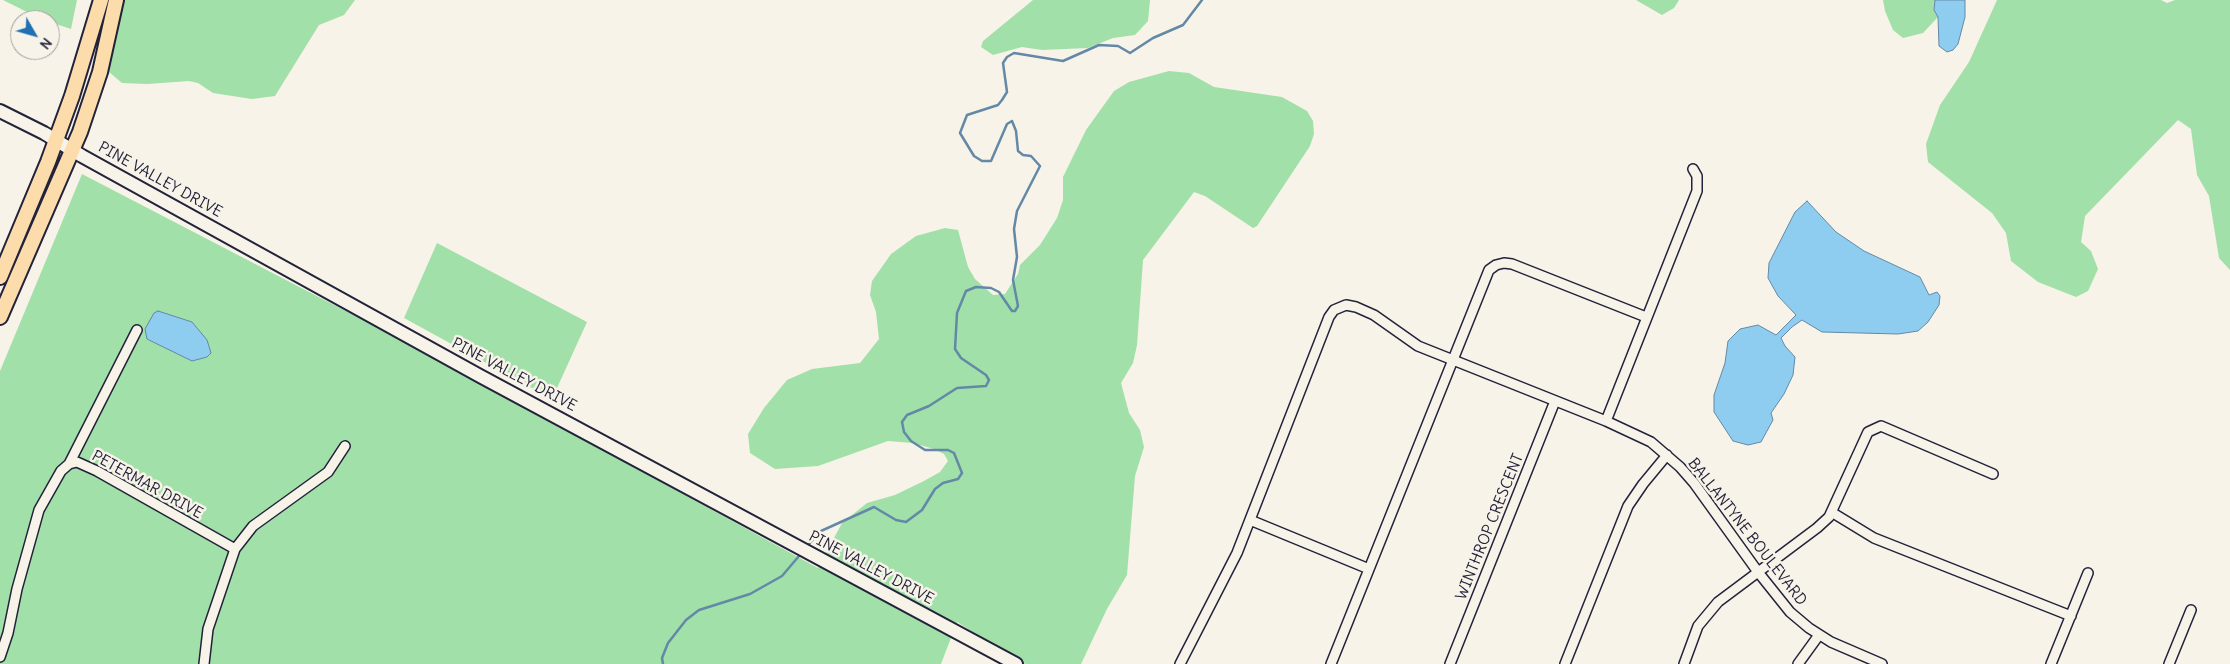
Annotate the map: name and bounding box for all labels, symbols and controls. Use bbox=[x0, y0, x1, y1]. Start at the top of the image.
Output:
north arrow bbox=[10, 10, 60, 60]
text: N bbox=[36, 34, 56, 53]
street label: PINE VALLEY DRIVE bbox=[95, 138, 225, 222]
street label: PINE VALLEY DRIVE bbox=[449, 334, 579, 416]
street label: PETERMAR DRIVE bbox=[88, 447, 206, 523]
street label: WINTHROP CRESCENT bbox=[1452, 451, 1528, 603]
street label: BALLANTYNE BOULEVARD bbox=[1684, 455, 1810, 609]
street label: PINE VALLEY DRIVE bbox=[806, 527, 936, 609]

